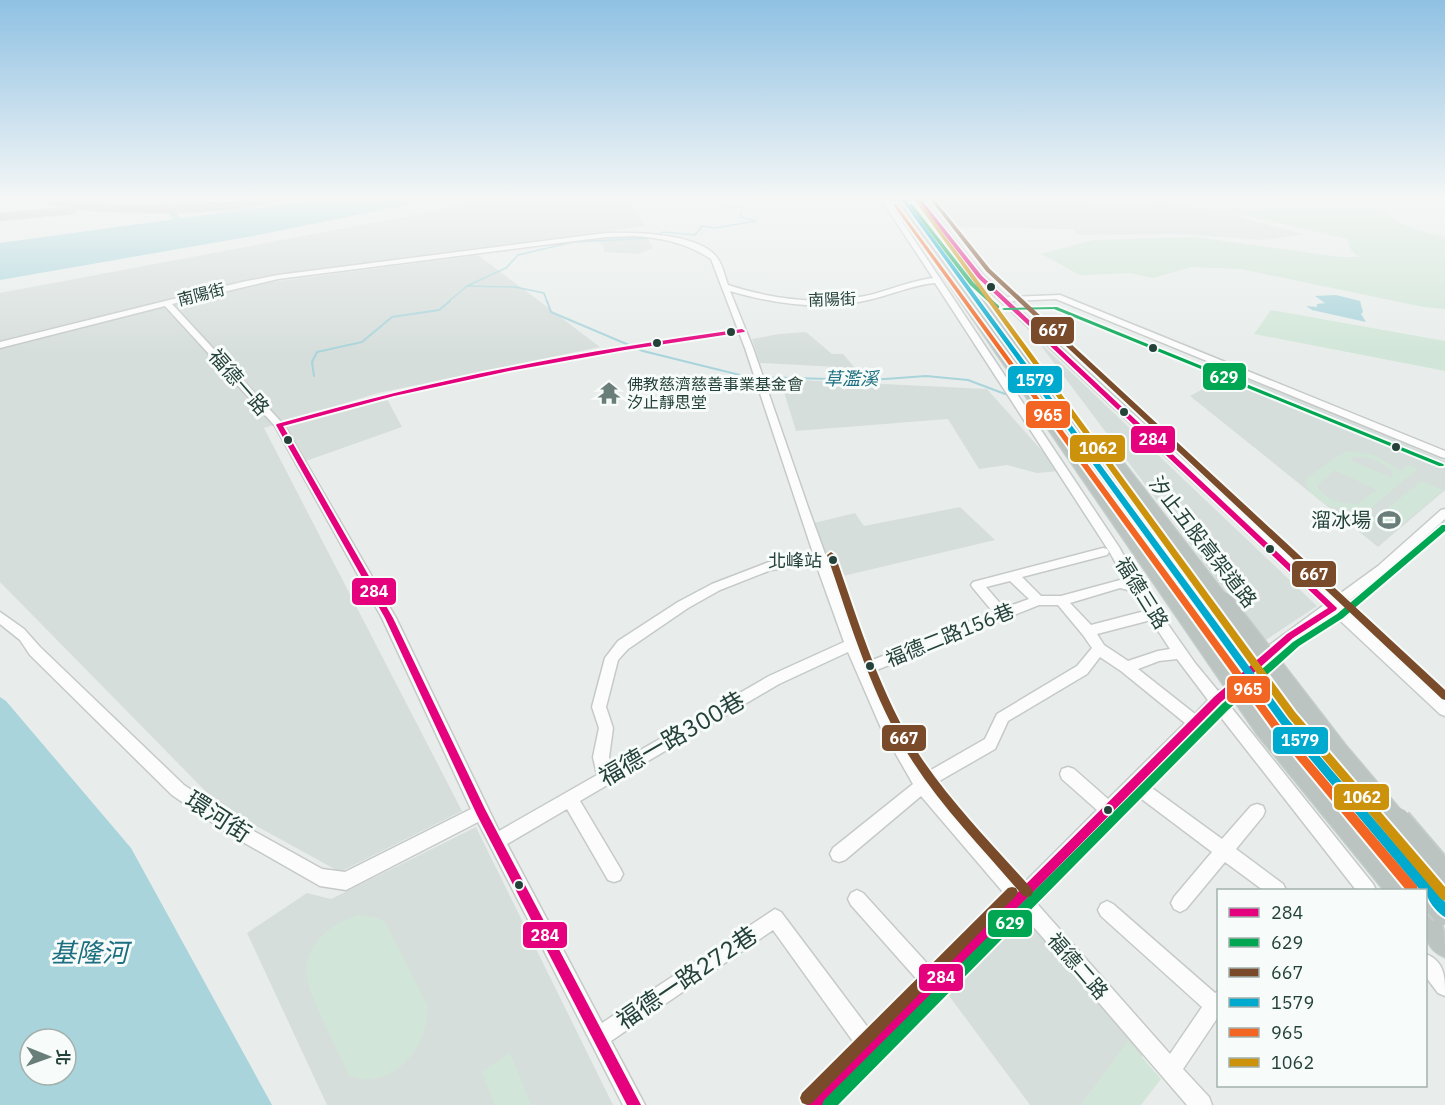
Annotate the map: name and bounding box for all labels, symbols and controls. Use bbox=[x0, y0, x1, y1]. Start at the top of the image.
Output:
street label: 南陽街 bbox=[175, 278, 227, 310]
unlabelled marker bbox=[985, 281, 997, 293]
street label: 南陽街 bbox=[808, 288, 856, 310]
line badge: 667 bbox=[1030, 316, 1075, 345]
text: 667 bbox=[1039, 320, 1067, 340]
unlabelled marker bbox=[725, 326, 737, 338]
unlabelled marker bbox=[651, 337, 663, 349]
unlabelled marker bbox=[1147, 342, 1159, 354]
street label: 福德一路 bbox=[203, 343, 276, 421]
line badge: 629 bbox=[1202, 362, 1247, 391]
line badge: 1579 bbox=[1007, 365, 1063, 394]
water label: 草濫溪 bbox=[824, 367, 881, 390]
text: 629 bbox=[1210, 367, 1238, 387]
text: 1579 bbox=[1016, 370, 1054, 390]
place label: 佛教慈濟慈善事業基金會 汐止靜思堂 bbox=[627, 374, 803, 412]
temple icon: 佛教慈濟慈善事業基金會 汐止靜思堂 bbox=[596, 380, 622, 406]
line badge: 965 bbox=[1025, 400, 1071, 429]
text: 965 bbox=[1034, 405, 1063, 425]
unlabelled marker bbox=[1118, 406, 1130, 418]
line badge: 284 bbox=[1130, 425, 1176, 454]
text: 284 bbox=[1139, 429, 1168, 449]
unlabelled marker bbox=[282, 434, 294, 446]
line badge: 1062 bbox=[1069, 434, 1126, 463]
text: 1062 bbox=[1079, 438, 1117, 458]
unlabelled marker bbox=[1390, 441, 1402, 453]
street label: 汐止五股高架道路 bbox=[1144, 470, 1263, 613]
place label: 溜冰場 bbox=[1311, 506, 1371, 533]
sports icon: 溜冰場 bbox=[1376, 507, 1402, 533]
unlabelled marker bbox=[1264, 543, 1276, 555]
place label: 北峰站 bbox=[768, 549, 822, 572]
street label: 福德三路 bbox=[1110, 552, 1175, 634]
marker: 北峰站 bbox=[827, 554, 839, 566]
line badge: 667 bbox=[1291, 560, 1337, 588]
text: 667 bbox=[1300, 564, 1328, 584]
line badge: 284 bbox=[351, 577, 397, 606]
text: 284 bbox=[360, 581, 389, 601]
street label: 福德二路156巷 bbox=[882, 597, 1018, 673]
unlabelled marker bbox=[864, 660, 876, 672]
line badge: 965 bbox=[1226, 675, 1271, 704]
text: 965 bbox=[1234, 679, 1263, 699]
street label: 福德一路300巷 bbox=[593, 683, 750, 793]
line badge: 667 bbox=[881, 724, 927, 752]
line badge: 1579 bbox=[1272, 726, 1329, 755]
text: 667 bbox=[890, 728, 918, 748]
text: 1579 bbox=[1281, 730, 1319, 750]
street label: 環河街 bbox=[180, 783, 257, 849]
line badge: 1062 bbox=[1333, 783, 1390, 811]
text: 1062 bbox=[1343, 787, 1381, 807]
unlabelled marker bbox=[1102, 804, 1114, 816]
unlabelled marker bbox=[513, 879, 525, 891]
legend bbox=[1217, 889, 1427, 1087]
text: 284 bbox=[1271, 901, 1304, 924]
line badge: 629 bbox=[987, 909, 1033, 938]
text: 629 bbox=[996, 913, 1024, 933]
street label: 福德一路272巷 bbox=[610, 918, 763, 1036]
line badge: 284 bbox=[522, 921, 568, 949]
text: 284 bbox=[531, 925, 560, 945]
street label: 福德二路 bbox=[1042, 927, 1115, 1005]
text: 629 bbox=[1271, 931, 1303, 954]
water label: 基隆河 bbox=[50, 935, 133, 969]
text: 667 bbox=[1271, 961, 1303, 984]
line badge: 284 bbox=[918, 963, 964, 992]
text: 284 bbox=[927, 967, 956, 987]
text: 1579 bbox=[1271, 991, 1314, 1014]
text: 965 bbox=[1271, 1021, 1303, 1044]
north arrow bbox=[18, 1027, 78, 1087]
text: 北 bbox=[53, 1049, 73, 1065]
text: 1062 bbox=[1271, 1051, 1314, 1074]

